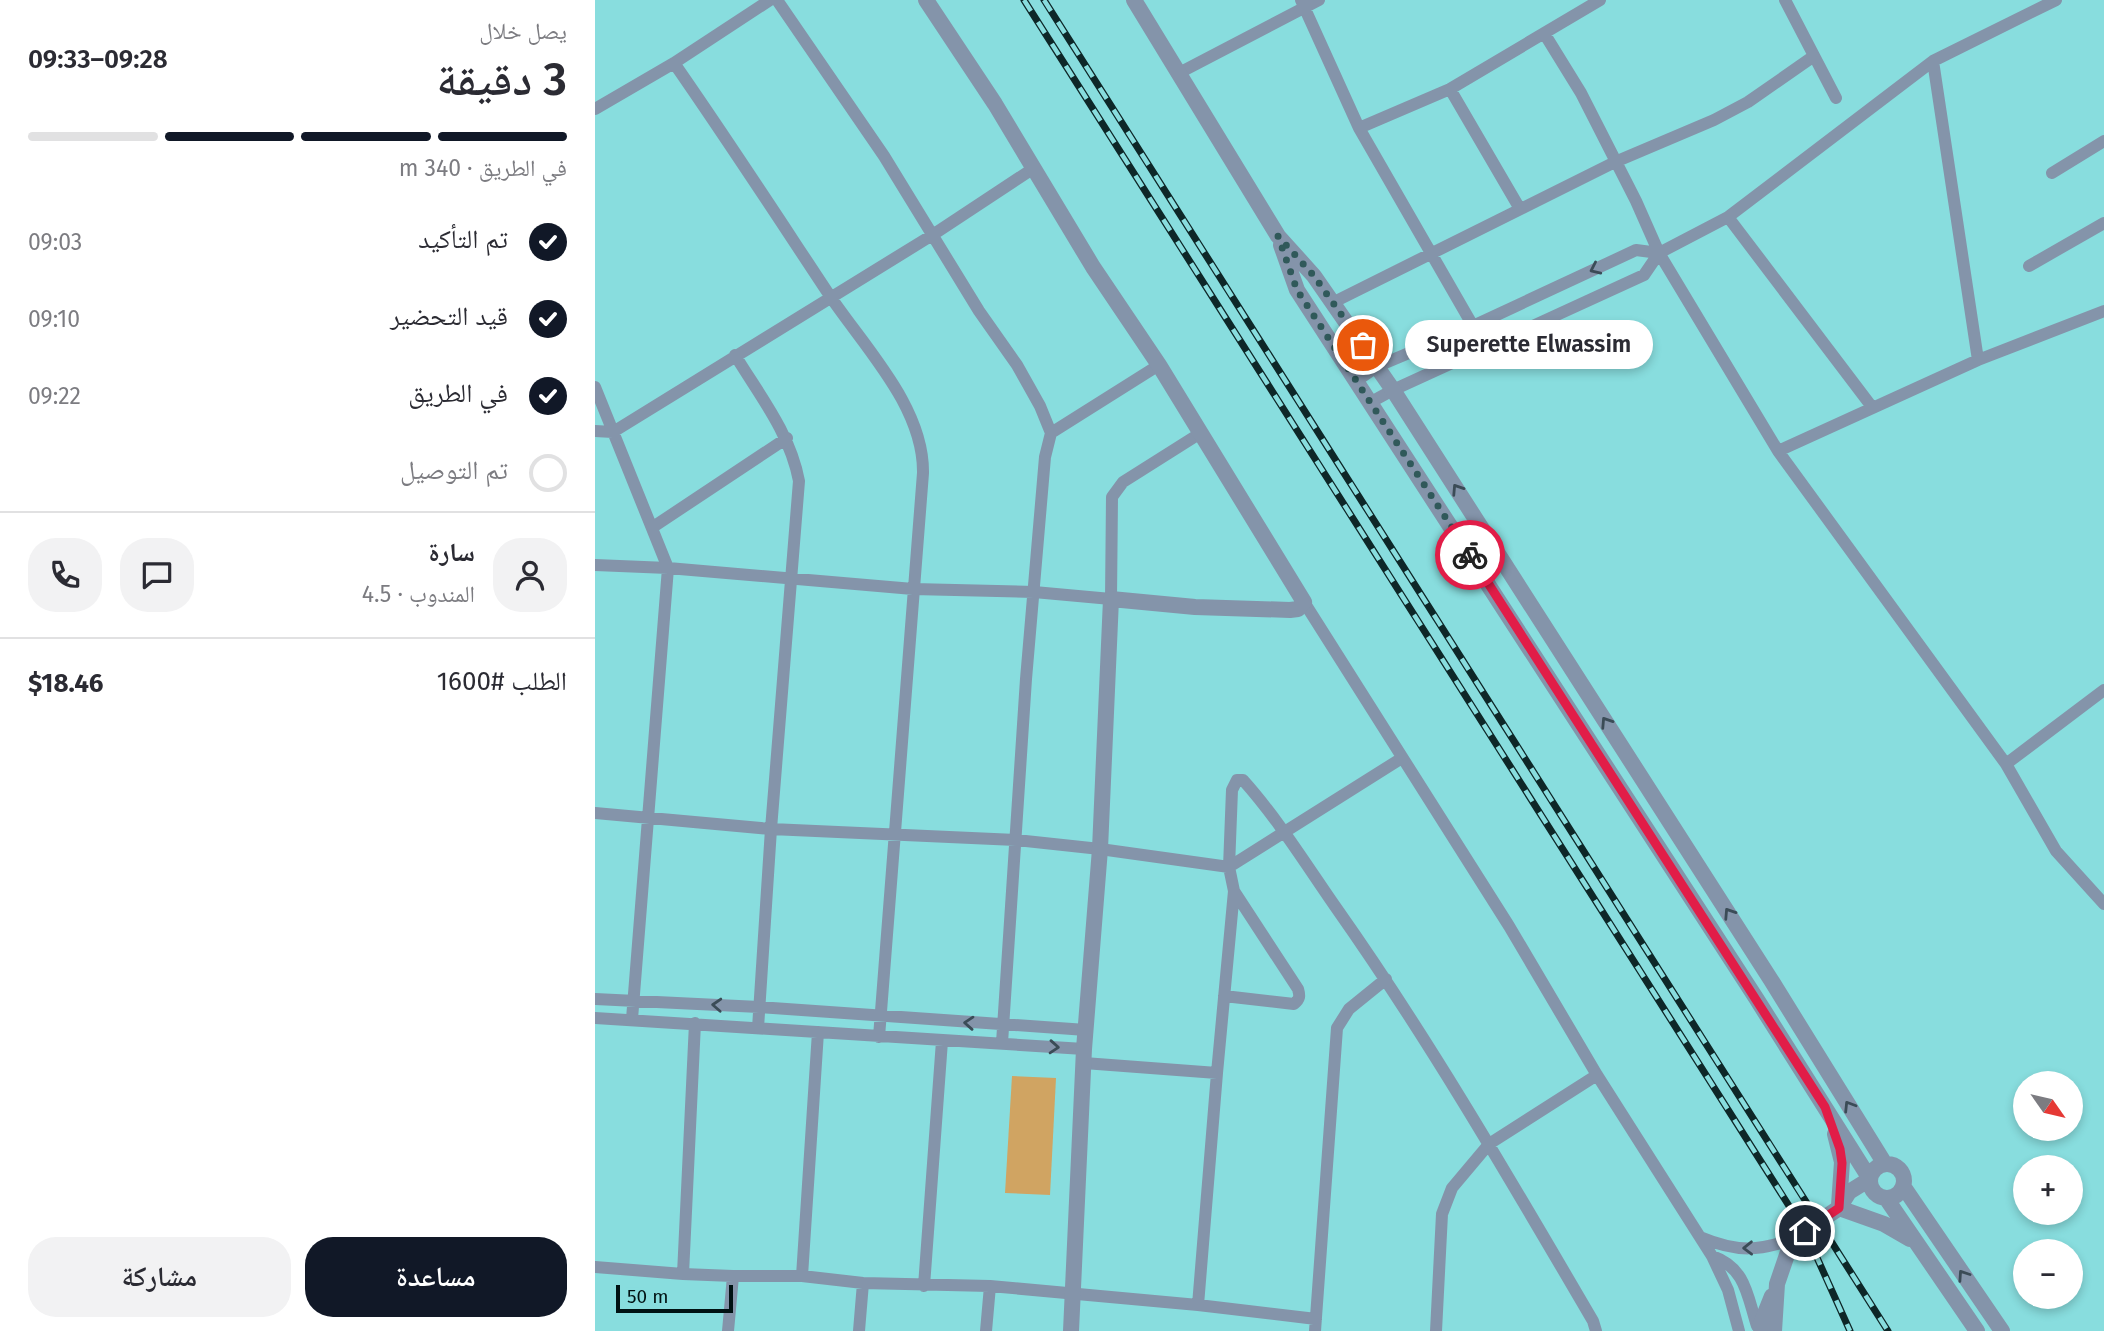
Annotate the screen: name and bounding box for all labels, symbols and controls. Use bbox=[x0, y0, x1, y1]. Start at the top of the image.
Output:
text: يصل خلال bbox=[479, 17, 567, 45]
text: 09:28–09:33 bbox=[28, 44, 168, 75]
text: 3 دقيقة bbox=[436, 52, 567, 107]
text: في الطريق · 340 m bbox=[399, 154, 567, 182]
icon: check bbox=[529, 223, 567, 261]
text: تم التأكيد bbox=[418, 224, 508, 255]
text: 09:03 bbox=[28, 228, 82, 256]
one-way arrow bbox=[1590, 261, 1603, 275]
icon: check bbox=[529, 300, 567, 338]
text: قيد التحضير bbox=[390, 301, 508, 332]
text: 09:10 bbox=[28, 305, 80, 333]
pin bbox=[1333, 315, 1393, 375]
callout: Superette Elwassim bbox=[1405, 320, 1653, 370]
icon: bag bbox=[1344, 326, 1382, 364]
text: Superette Elwassim bbox=[1427, 330, 1631, 358]
icon: check bbox=[529, 377, 567, 415]
text: في الطريق bbox=[408, 378, 508, 409]
text: 09:22 bbox=[28, 382, 81, 410]
text: تم التوصيل bbox=[400, 455, 508, 486]
one-way arrow bbox=[1453, 484, 1465, 497]
courier bbox=[1435, 520, 1505, 590]
icon: bike bbox=[1451, 536, 1489, 574]
text: سارة bbox=[428, 537, 475, 568]
button: phone bbox=[28, 538, 102, 612]
button: chat bbox=[120, 538, 194, 612]
button: person bbox=[493, 538, 567, 612]
text: المندوب · 4.5 bbox=[362, 580, 475, 608]
text: الطلب #1600 bbox=[437, 666, 567, 697]
text: $18.46 bbox=[28, 668, 104, 699]
one-way arrow bbox=[1602, 717, 1614, 730]
one-way arrow bbox=[1724, 908, 1737, 921]
one-way arrow bbox=[712, 998, 723, 1013]
one-way arrow bbox=[963, 1016, 974, 1031]
one-way arrow bbox=[1049, 1039, 1060, 1054]
north arrow bbox=[2013, 1071, 2083, 1141]
map controls bbox=[2013, 1071, 2083, 1309]
one-way arrow bbox=[1845, 1101, 1858, 1114]
button: + bbox=[2013, 1155, 2083, 1225]
pin bbox=[1775, 1201, 1835, 1261]
icon: home bbox=[1786, 1212, 1824, 1250]
button: مشاركة bbox=[28, 1237, 291, 1317]
button: مساعدة bbox=[305, 1237, 567, 1317]
button: − bbox=[2013, 1239, 2083, 1309]
one-way arrow bbox=[1742, 1240, 1753, 1256]
one-way arrow bbox=[1958, 1269, 1971, 1282]
scale bar bbox=[616, 1282, 733, 1314]
text: 50 m bbox=[627, 1285, 668, 1308]

